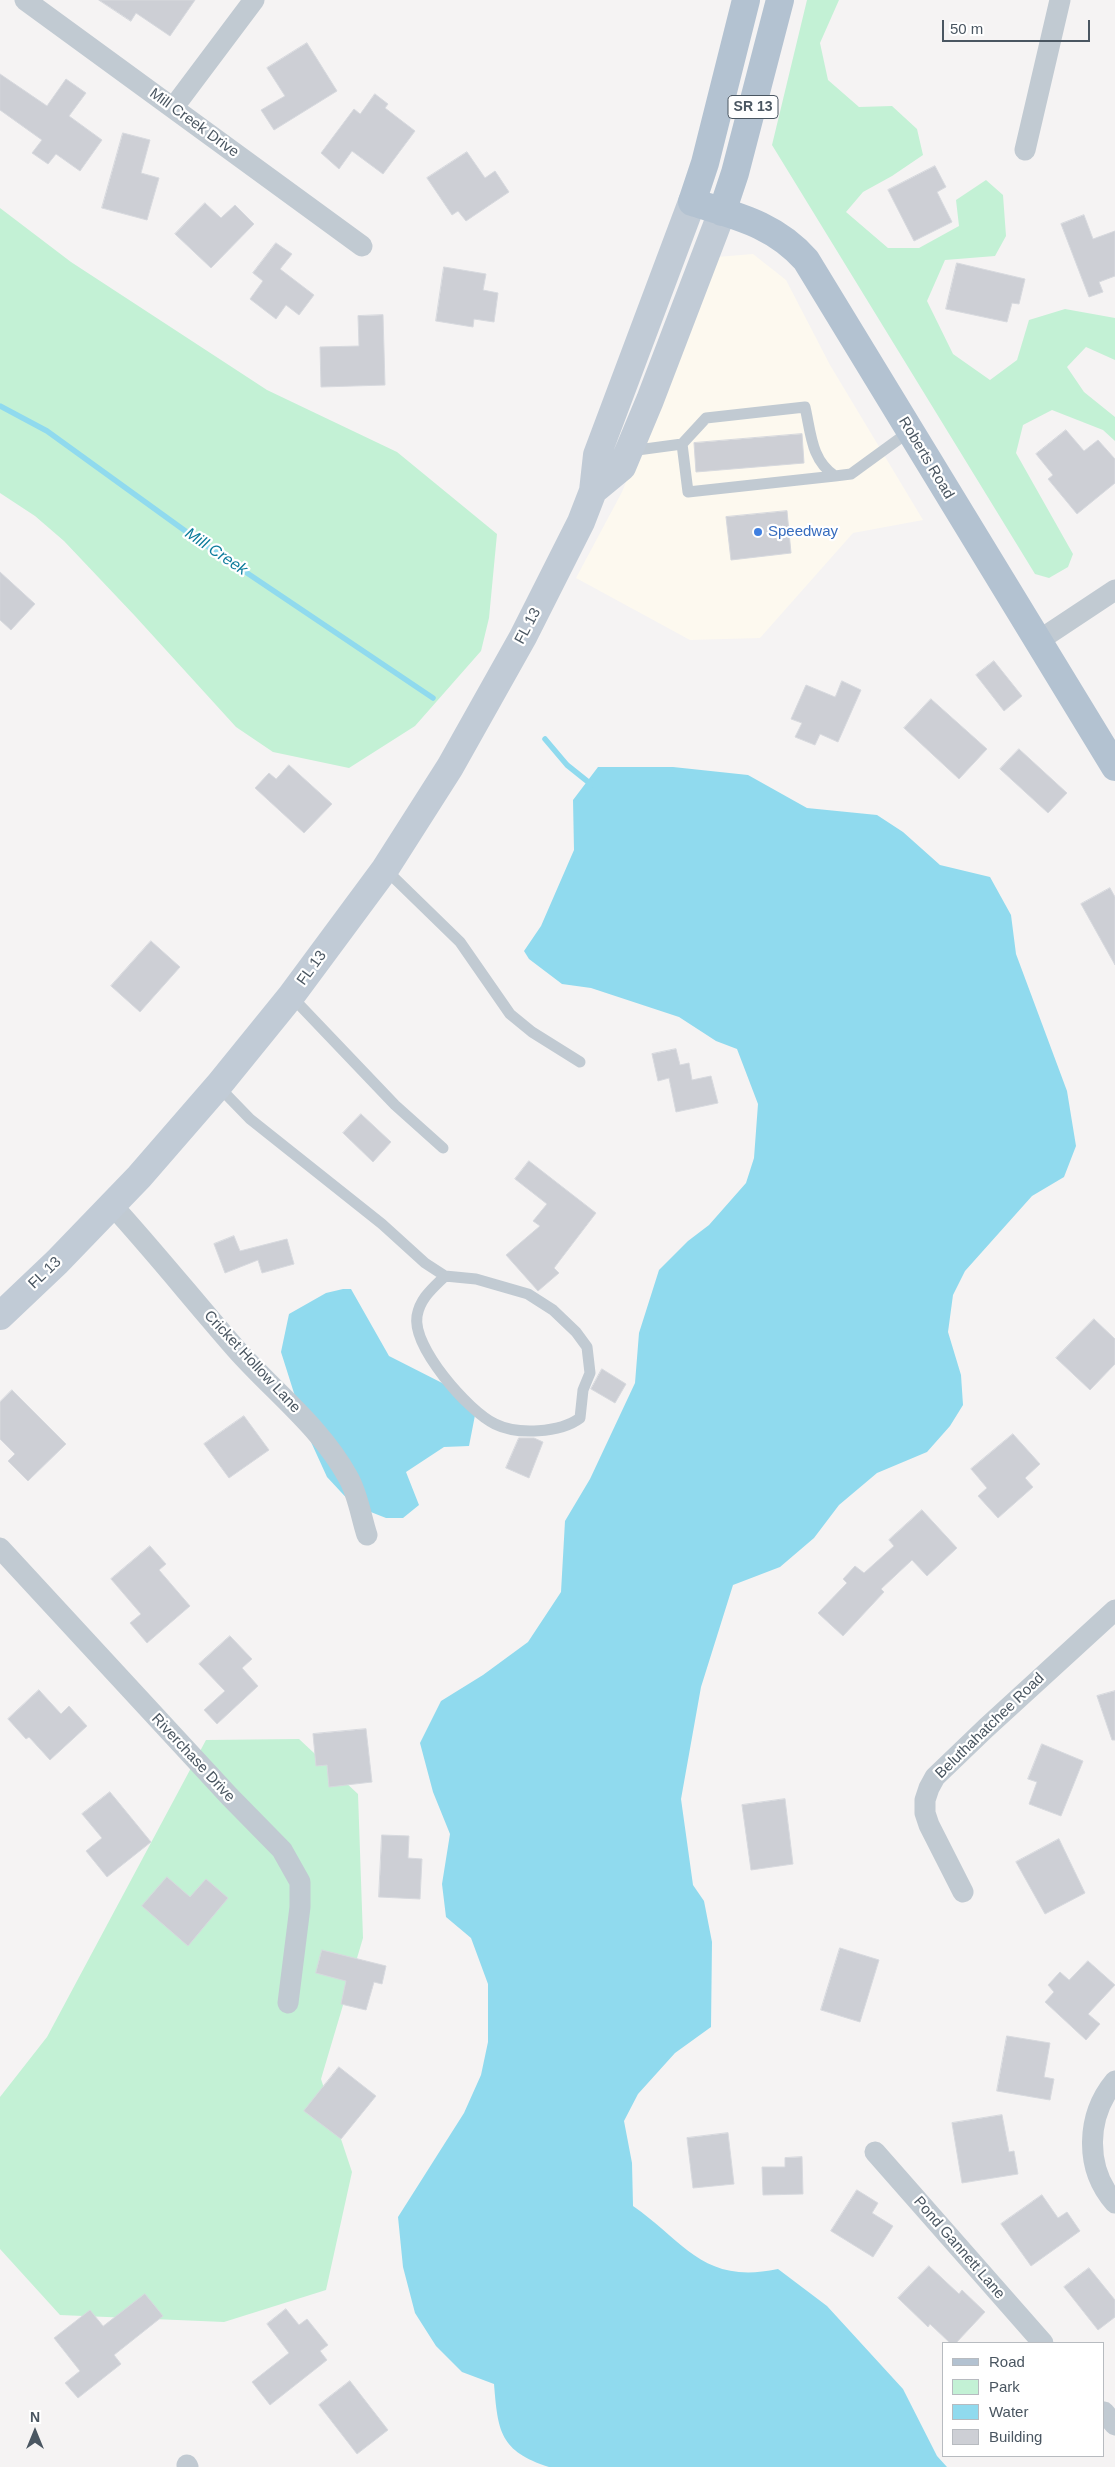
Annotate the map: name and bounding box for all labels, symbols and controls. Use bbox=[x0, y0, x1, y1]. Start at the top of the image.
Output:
scale bar bbox=[945, 10, 1092, 42]
text: 50 m bbox=[950, 20, 983, 37]
street label: Mill Creek Drive bbox=[146, 85, 242, 161]
road number: SR 13 bbox=[728, 95, 778, 118]
street label: Roberts Road bbox=[894, 414, 958, 502]
place label: Speedway bbox=[768, 523, 838, 541]
water label: Mill Creek bbox=[181, 524, 251, 580]
marker: Speedway bbox=[752, 526, 764, 538]
street label: FL 13 bbox=[511, 605, 545, 647]
street label: FL 13 bbox=[293, 947, 331, 989]
street label: FL 13 bbox=[25, 1253, 65, 1293]
street label: Cricket Hollow Lane bbox=[200, 1307, 304, 1417]
street label: Beluthahatchee Road bbox=[932, 1669, 1048, 1783]
street label: Riverchase Drive bbox=[147, 1710, 239, 1806]
street label: Pond Gannett Lane bbox=[910, 2193, 1008, 2303]
legend bbox=[942, 2342, 1105, 2457]
text: Road bbox=[989, 2353, 1025, 2370]
text: Park bbox=[989, 2378, 1020, 2395]
text: Water bbox=[989, 2403, 1028, 2420]
north arrow bbox=[10, 2407, 60, 2457]
text: N bbox=[30, 2409, 40, 2425]
text: Building bbox=[989, 2428, 1042, 2445]

